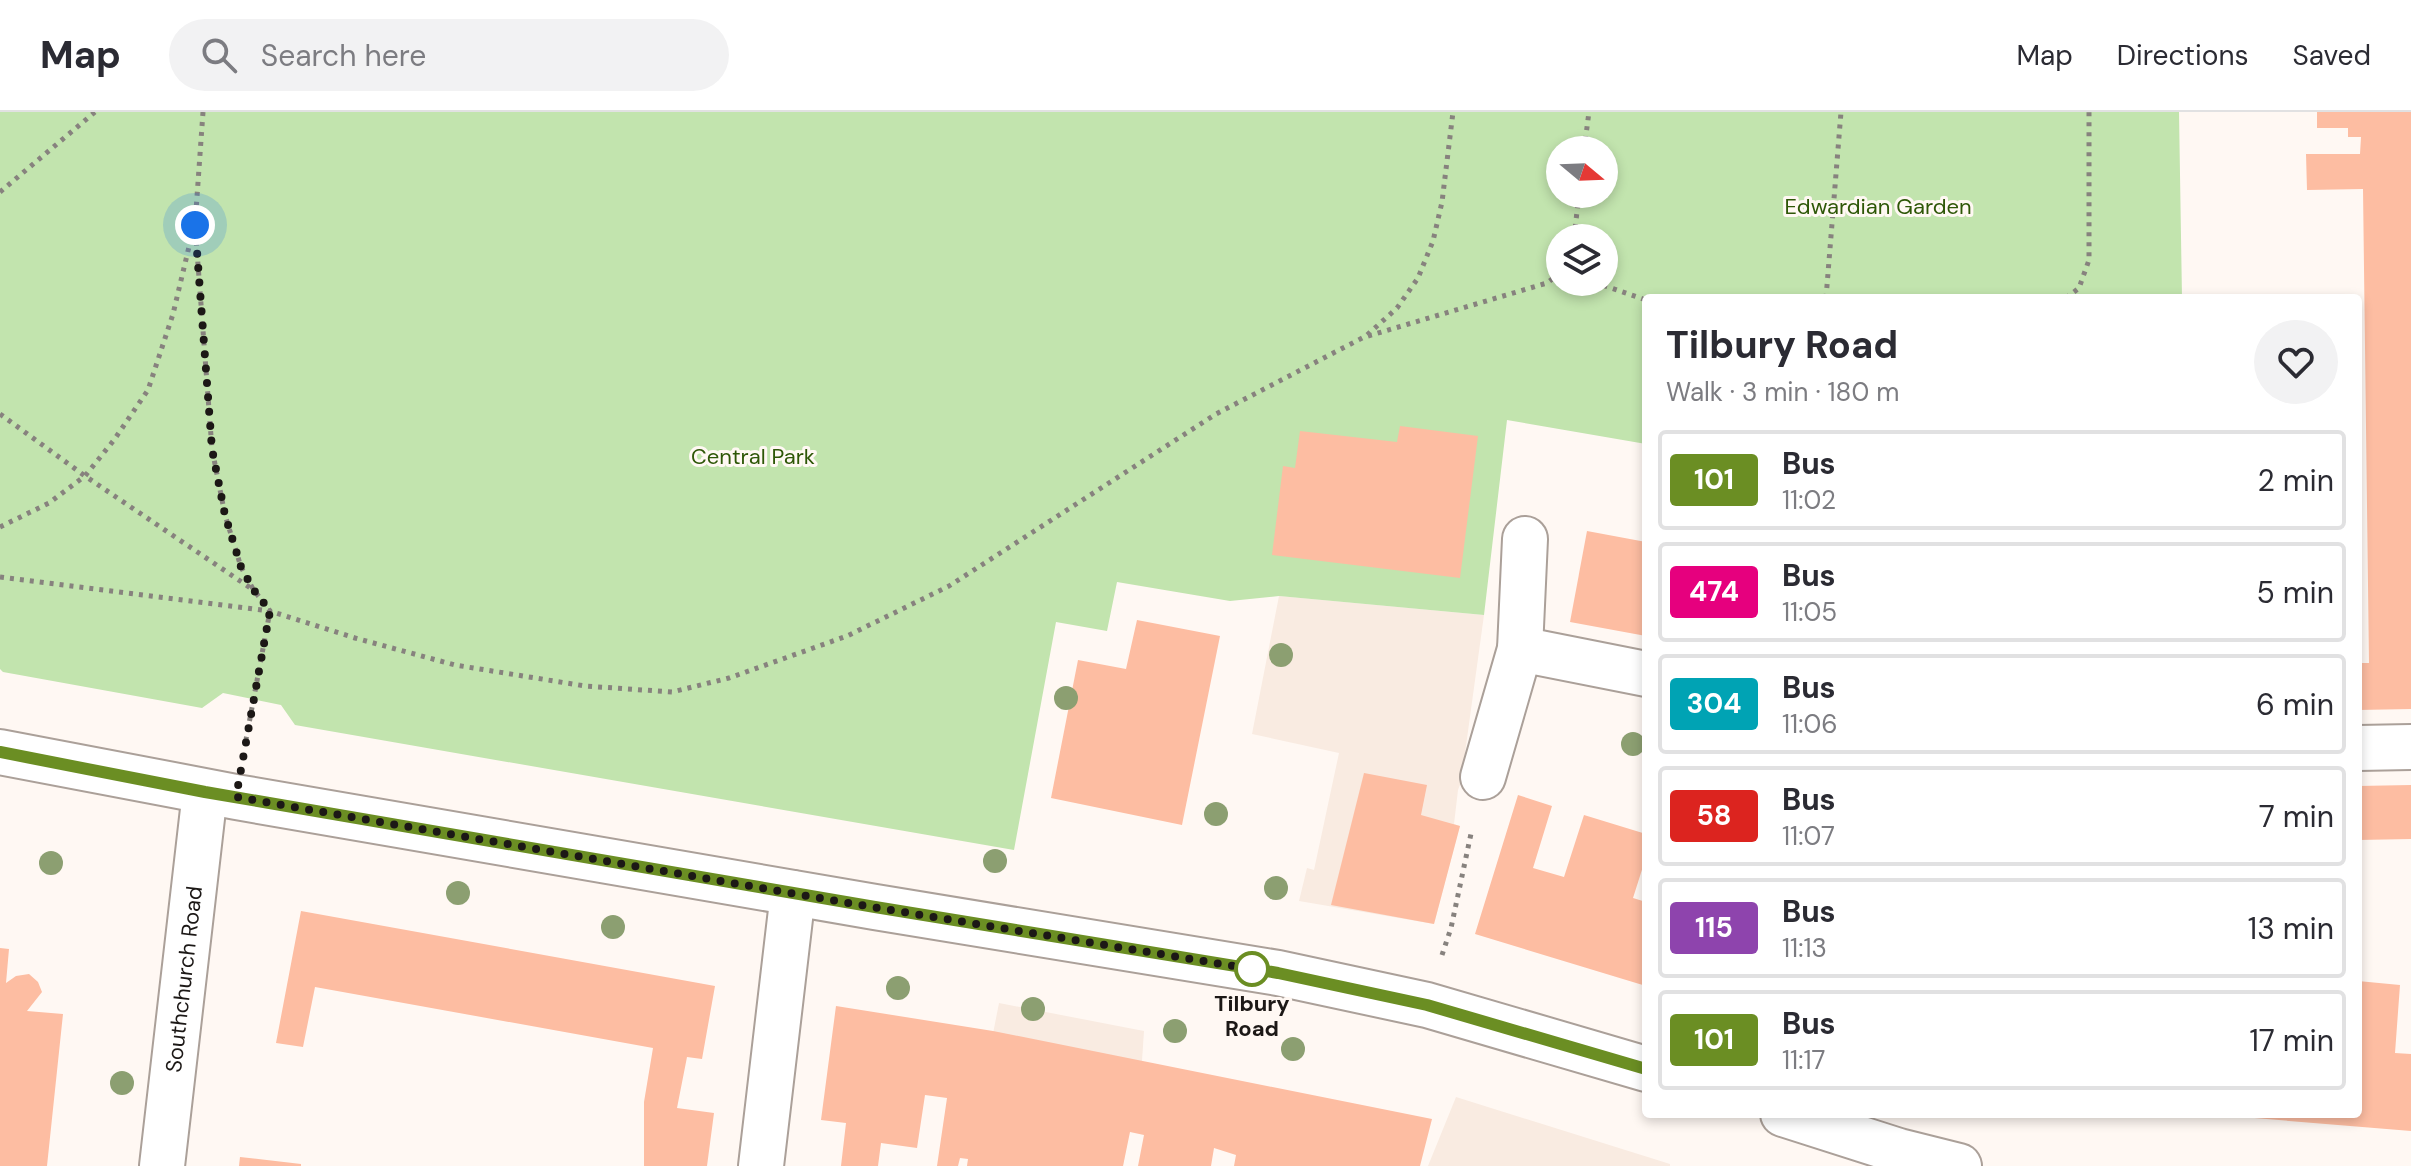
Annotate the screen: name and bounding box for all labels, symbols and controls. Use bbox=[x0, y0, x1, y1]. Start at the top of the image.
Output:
search box bbox=[169, 19, 729, 91]
text: Map bbox=[40, 30, 121, 80]
icon: search bbox=[197, 33, 241, 77]
text: Search here bbox=[261, 36, 426, 75]
text: Map bbox=[2016, 37, 2073, 74]
text: Directions bbox=[2117, 37, 2249, 74]
text: Saved bbox=[2293, 37, 2371, 74]
north arrow bbox=[1546, 136, 1618, 208]
map controls bbox=[1546, 136, 1618, 296]
park label: Edwardian Garden bbox=[1784, 192, 1972, 221]
your location bbox=[175, 205, 215, 245]
button: layers bbox=[1546, 224, 1618, 296]
text: Tilbury Road bbox=[1666, 320, 1898, 370]
button: heart bbox=[2254, 320, 2338, 404]
text: Walk · 3 min · 180 m bbox=[1666, 375, 1899, 409]
park label: Central Park bbox=[691, 442, 815, 471]
text: Bus bbox=[1782, 444, 1836, 483]
text: 101 bbox=[1694, 461, 1734, 498]
text: 2 min bbox=[2258, 461, 2334, 500]
text: 11:02 bbox=[1782, 483, 1836, 517]
text: Bus bbox=[1782, 556, 1836, 595]
text: 474 bbox=[1689, 573, 1739, 610]
text: 5 min bbox=[2257, 573, 2334, 612]
text: 11:05 bbox=[1782, 595, 1837, 629]
text: Bus bbox=[1782, 668, 1836, 707]
text: 304 bbox=[1687, 685, 1741, 722]
text: 6 min bbox=[2256, 685, 2334, 724]
text: 11:06 bbox=[1782, 707, 1838, 741]
text: Bus bbox=[1782, 780, 1836, 819]
text: 58 bbox=[1696, 797, 1732, 834]
text: 7 min bbox=[2259, 797, 2334, 836]
text: 11:07 bbox=[1782, 819, 1835, 853]
street label: Southchurch Road bbox=[159, 884, 209, 1074]
text: Bus bbox=[1782, 892, 1836, 931]
text: 115 bbox=[1695, 909, 1733, 946]
text: 13 min bbox=[2248, 909, 2334, 948]
text: 11:13 bbox=[1782, 931, 1827, 965]
marker: Tilbury Road bbox=[1235, 952, 1269, 986]
place label: Tilbury Road bbox=[1214, 989, 1290, 1043]
text: Bus bbox=[1782, 1004, 1836, 1043]
text: 101 bbox=[1694, 1021, 1734, 1058]
text: 17 min bbox=[2249, 1021, 2334, 1060]
text: 11:17 bbox=[1782, 1043, 1825, 1077]

